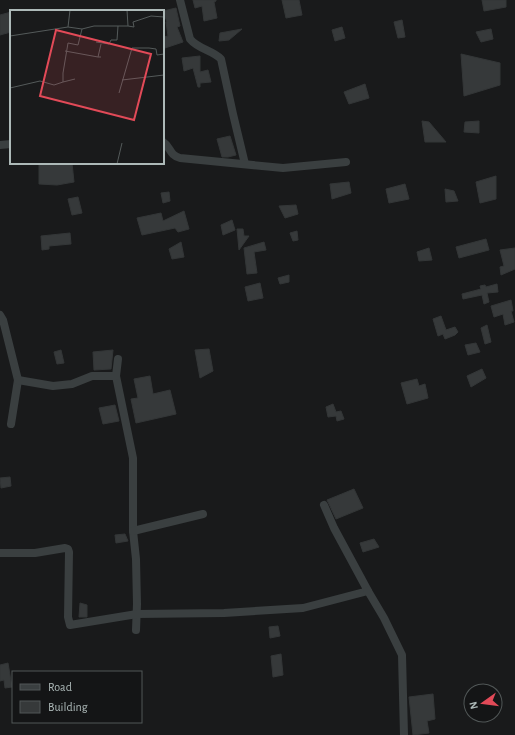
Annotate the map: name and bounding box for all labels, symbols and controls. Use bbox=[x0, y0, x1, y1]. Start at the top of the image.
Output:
inset map bbox=[10, 10, 164, 164]
legend bbox=[12, 671, 142, 723]
text: Road bbox=[48, 681, 72, 693]
north arrow bbox=[463, 683, 503, 723]
text: N bbox=[468, 700, 480, 710]
text: Building bbox=[48, 701, 88, 713]

